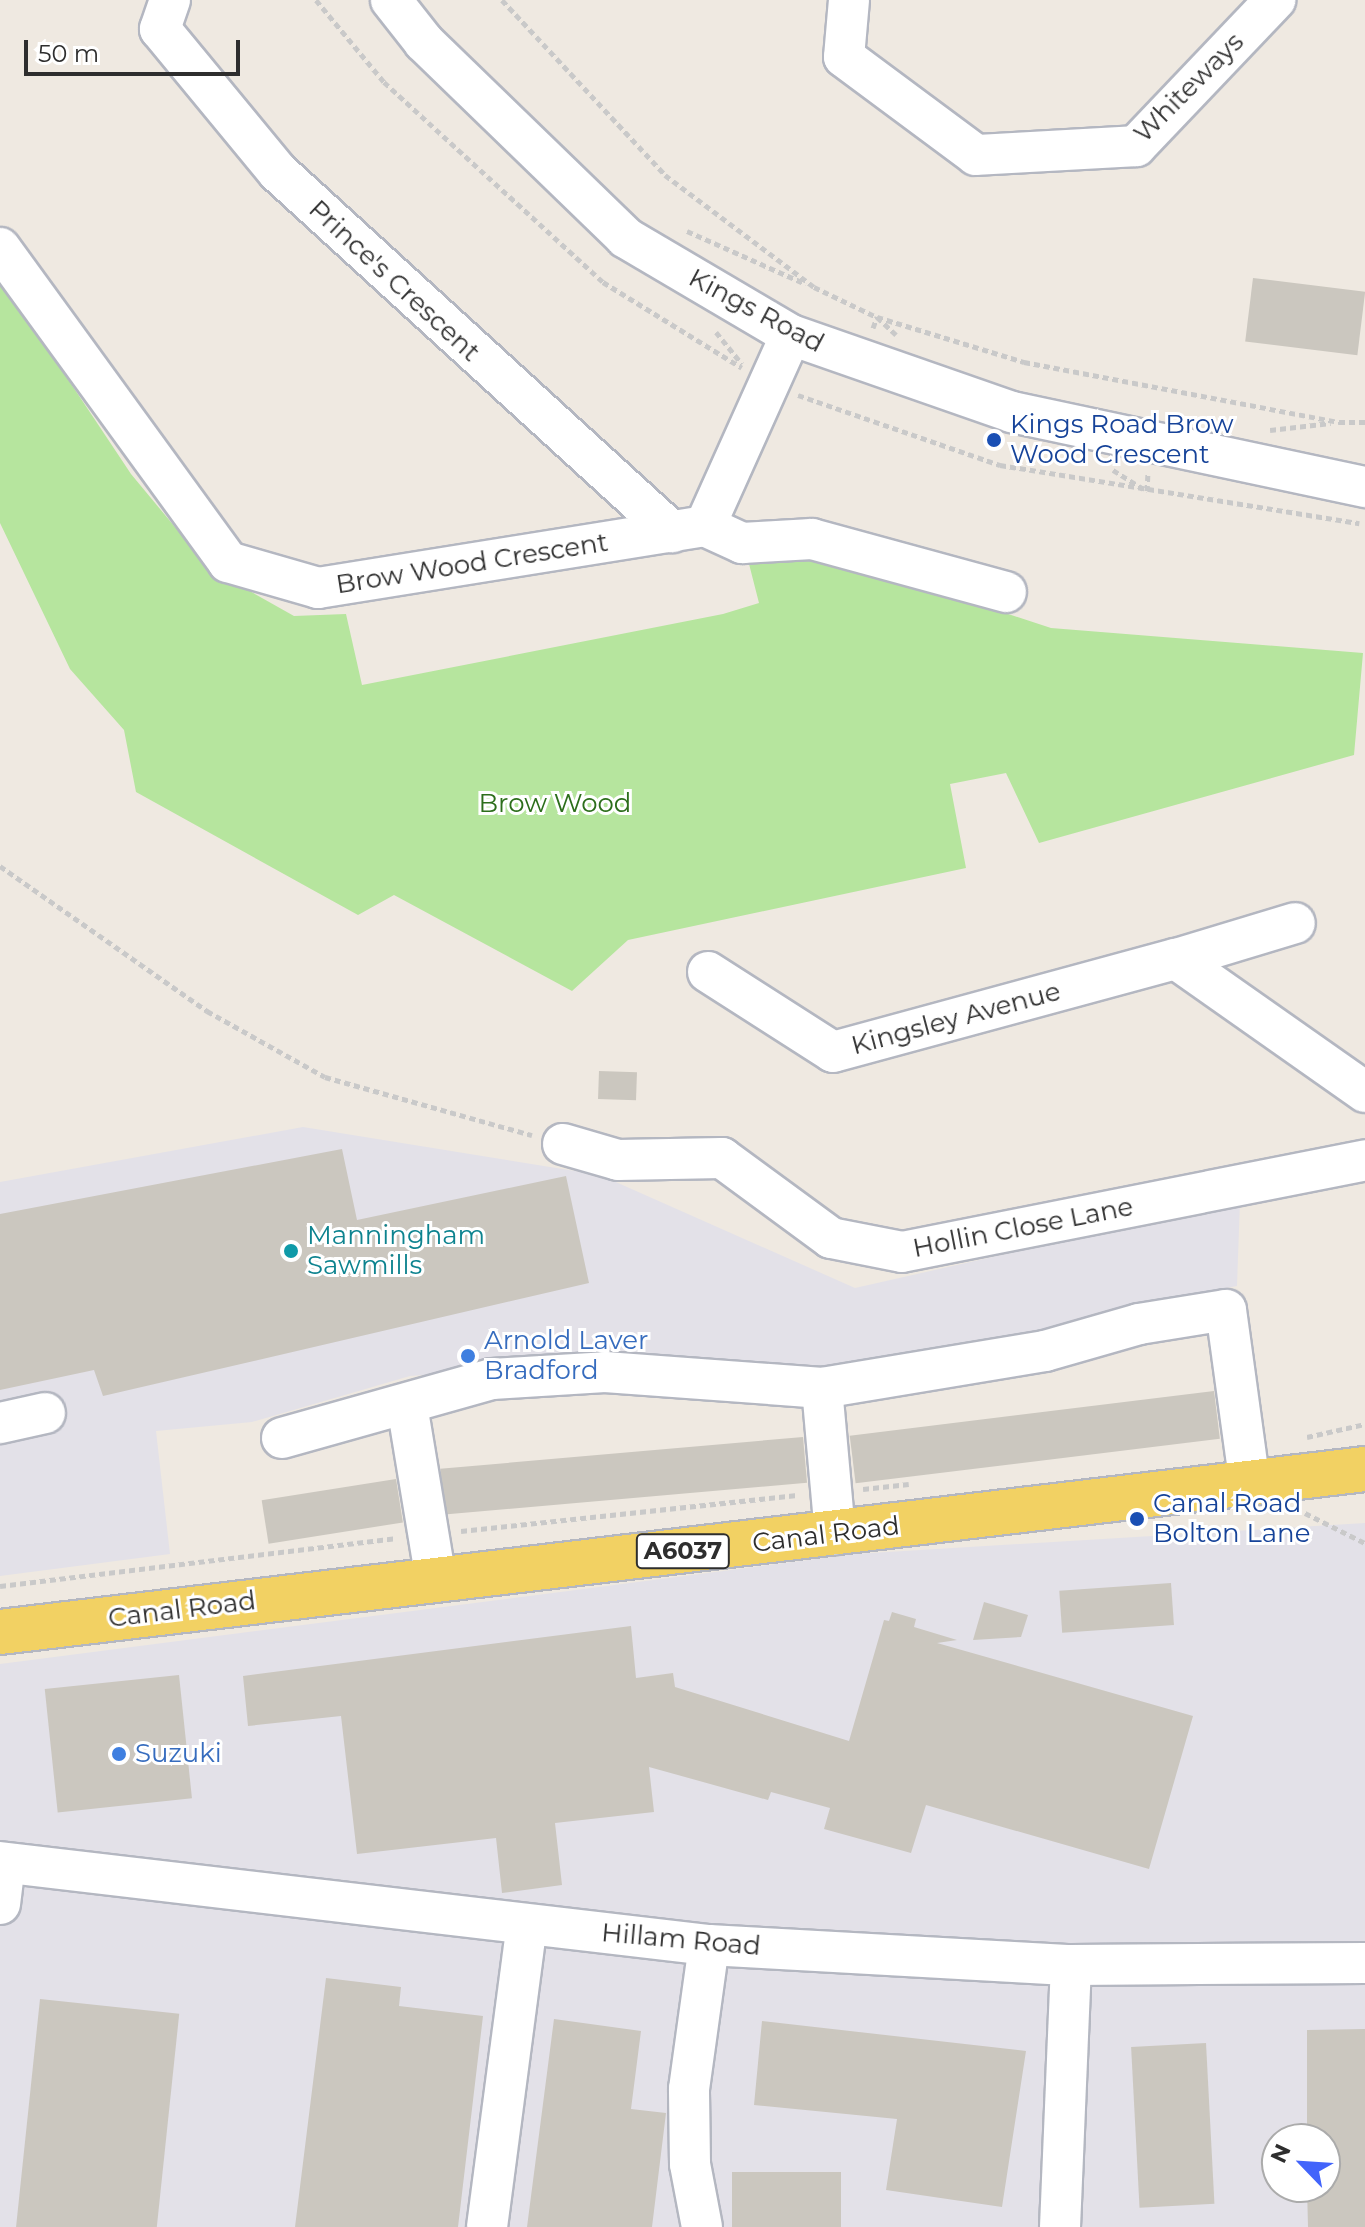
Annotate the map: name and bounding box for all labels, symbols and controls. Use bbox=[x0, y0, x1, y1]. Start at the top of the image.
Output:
scale bar bbox=[28, 24, 244, 74]
street label: Whiteways bbox=[1128, 27, 1250, 149]
text: 50 m bbox=[38, 39, 99, 68]
street label: Prince's Crescent bbox=[302, 194, 486, 368]
street label: Kings Road bbox=[683, 262, 829, 360]
place label: Kings Road Brow Wood Crescent bbox=[1010, 409, 1234, 470]
marker: Kings Road Brow Wood Crescent bbox=[985, 431, 1003, 449]
street label: Brow Wood Crescent bbox=[334, 527, 610, 601]
park label: Brow Wood bbox=[479, 788, 631, 820]
street label: Kingsley Avenue bbox=[848, 976, 1064, 1062]
street label: Hollin Close Lane bbox=[910, 1191, 1136, 1265]
place label: Manningham Sawmills bbox=[307, 1220, 485, 1282]
marker: Manningham Sawmills bbox=[282, 1242, 300, 1260]
place label: Arnold Laver Bradford bbox=[484, 1325, 648, 1386]
marker: Arnold Laver Bradford bbox=[459, 1347, 477, 1365]
place label: Canal Road Bolton Lane bbox=[1153, 1488, 1310, 1550]
street label: Canal Road bbox=[751, 1510, 901, 1560]
marker: Canal Road Bolton Lane bbox=[1128, 1510, 1146, 1528]
road number: A6037 bbox=[635, 1531, 731, 1571]
street label: Canal Road bbox=[107, 1585, 257, 1635]
place label: Suzuki bbox=[135, 1738, 222, 1770]
marker: Suzuki bbox=[110, 1745, 128, 1763]
street label: Hillam Road bbox=[600, 1917, 762, 1963]
north arrow bbox=[1261, 2123, 1341, 2203]
text: N bbox=[1265, 2140, 1297, 2167]

